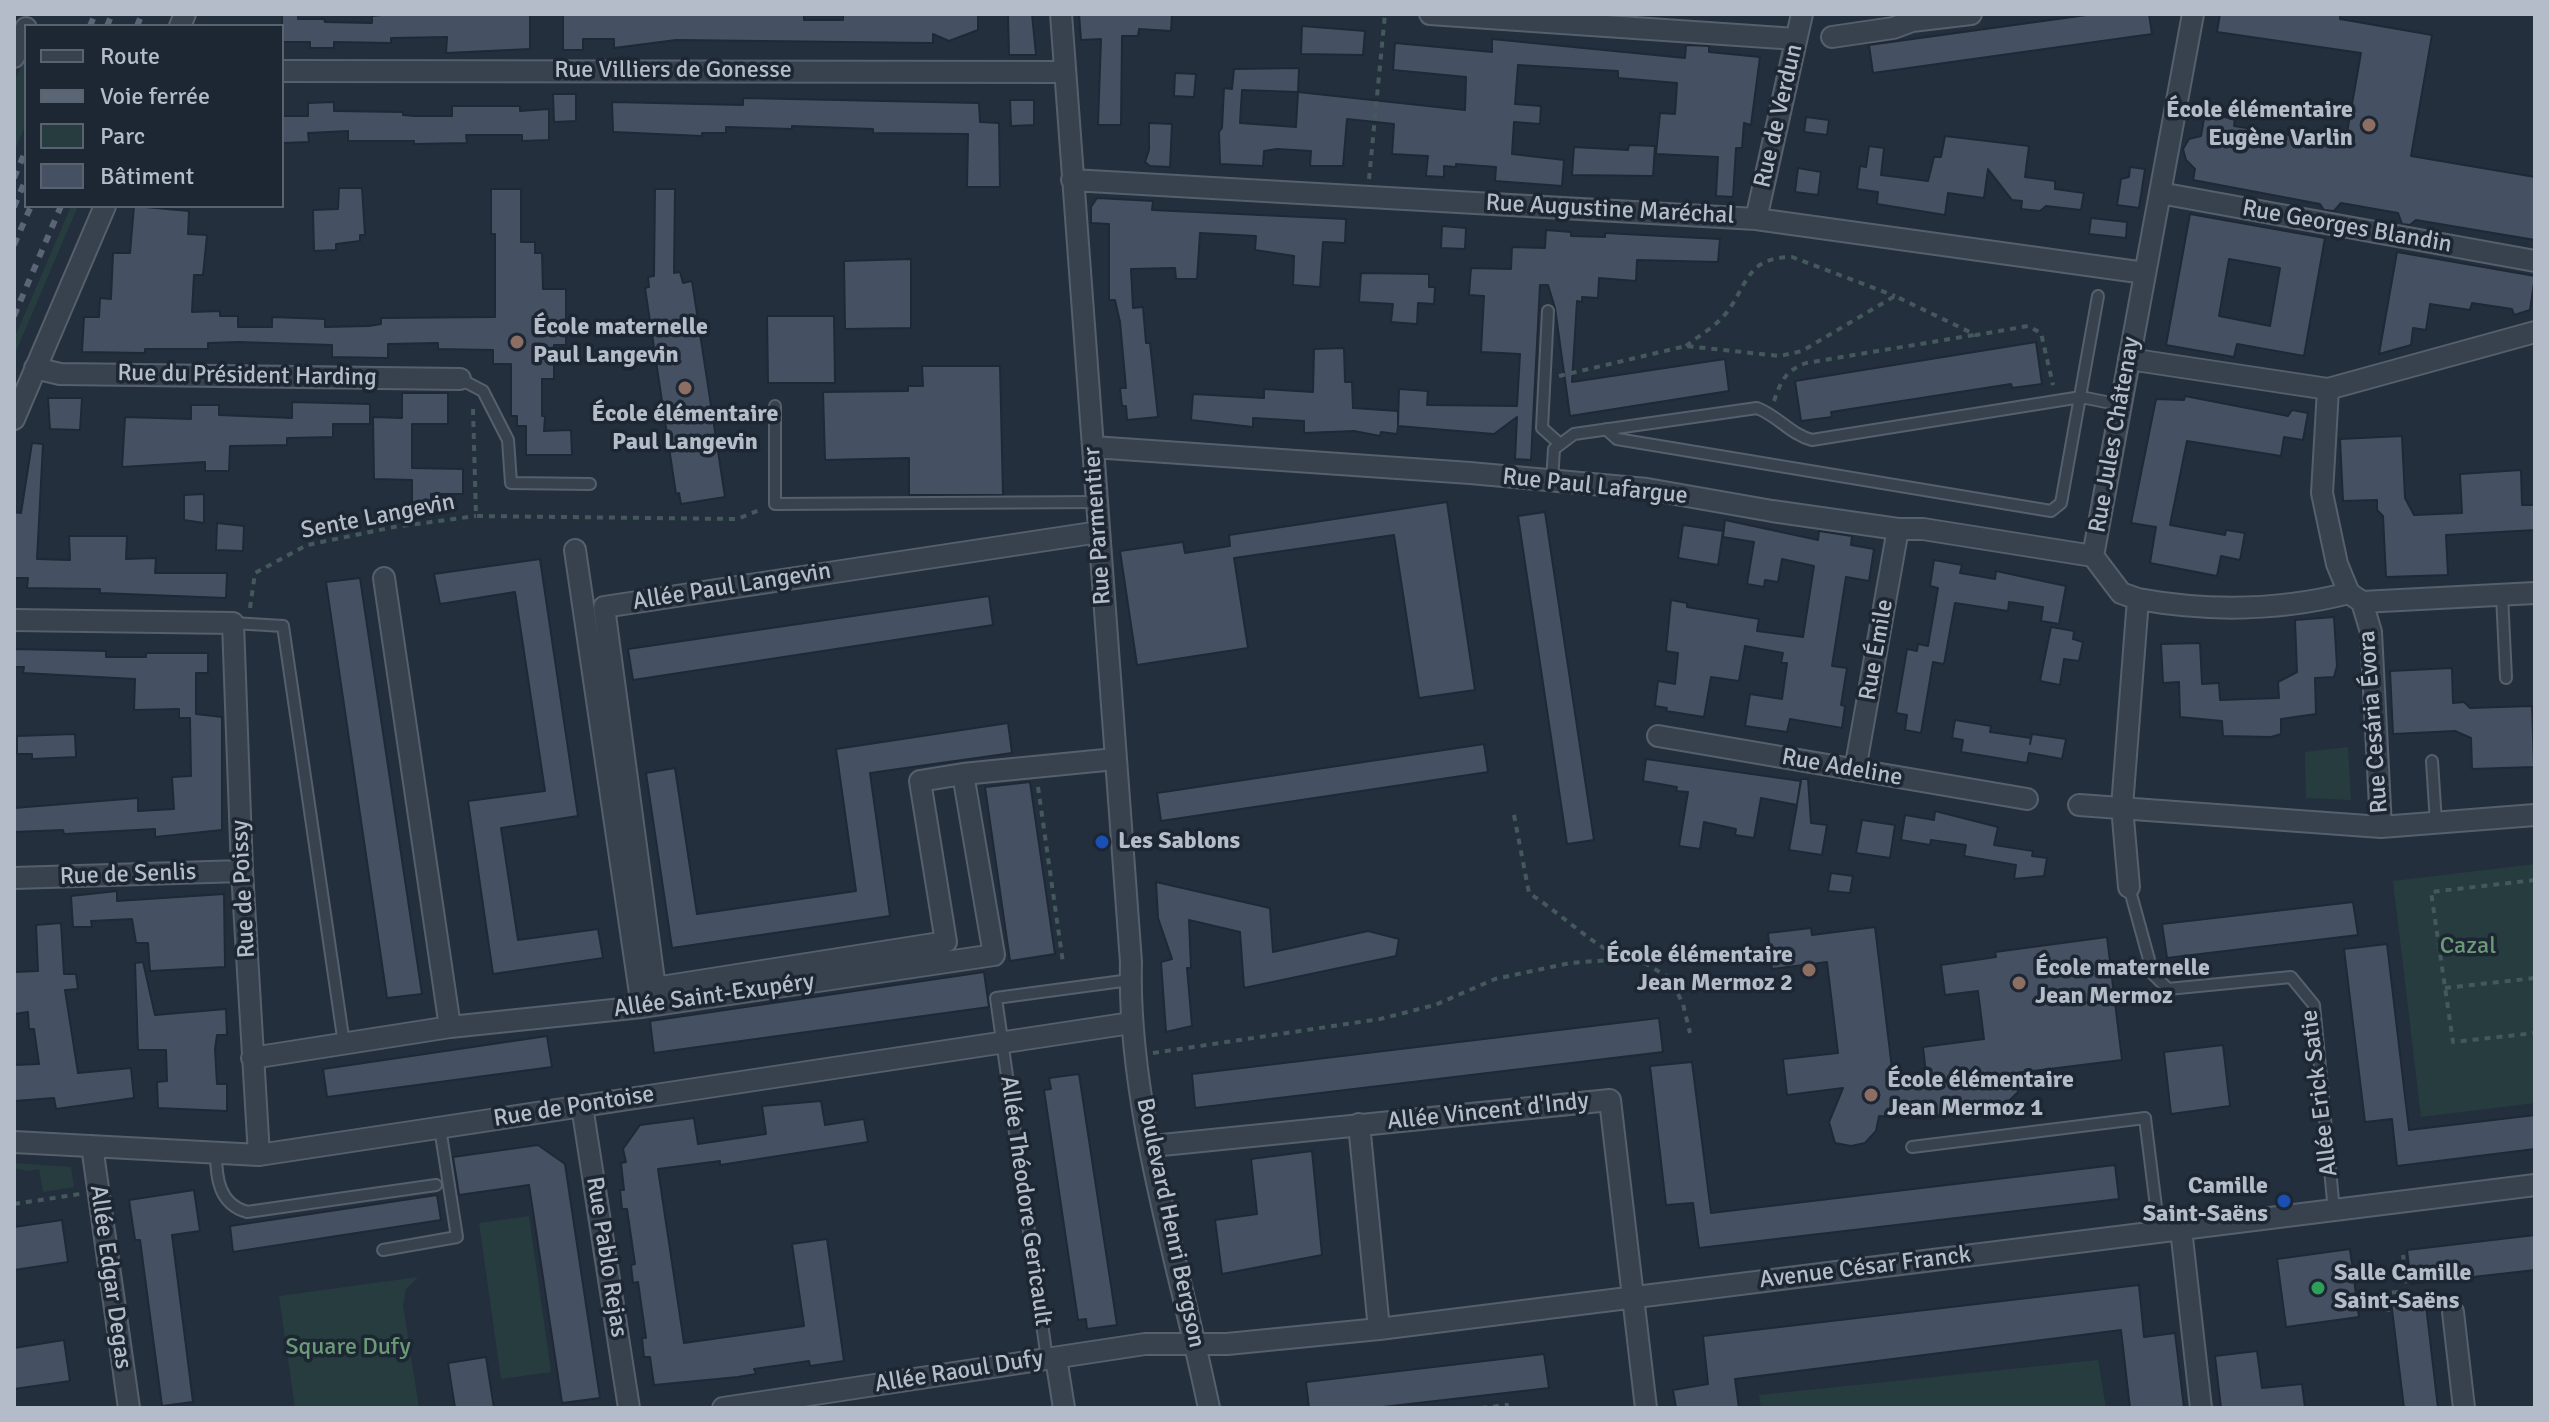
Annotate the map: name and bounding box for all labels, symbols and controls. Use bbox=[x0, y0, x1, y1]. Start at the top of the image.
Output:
legend bbox=[24, 24, 284, 208]
text: Route bbox=[100, 41, 160, 71]
street label: Rue de Verdun bbox=[1749, 41, 1809, 191]
street label: Rue Villiers de Gonesse bbox=[554, 57, 792, 85]
text: Voie ferrée bbox=[100, 81, 210, 111]
place label: École élémentaire Eugène Varlin bbox=[2166, 97, 2353, 153]
marker: École élémentaire Eugène Varlin bbox=[2360, 116, 2378, 134]
text: Parc bbox=[100, 121, 145, 151]
text: Bâtiment bbox=[100, 161, 194, 191]
street label: Rue Augustine Maréchal bbox=[1485, 189, 1735, 231]
street label: Rue Georges Blandin bbox=[2240, 194, 2454, 260]
place label: École maternelle Paul Langevin bbox=[533, 314, 708, 370]
marker: École maternelle Paul Langevin bbox=[508, 333, 526, 351]
street label: Rue Jules Châtenay bbox=[2084, 335, 2146, 535]
street label: Rue du Président Harding bbox=[117, 359, 377, 393]
marker: École élémentaire Paul Langevin bbox=[676, 379, 694, 397]
place label: École élémentaire Paul Langevin bbox=[592, 401, 778, 457]
street label: Rue Parmentier bbox=[1078, 446, 1118, 606]
street label: Rue Paul Lafargue bbox=[1501, 463, 1689, 511]
street label: Sente Langevin bbox=[299, 488, 457, 546]
street label: Allée Paul Langevin bbox=[631, 557, 833, 617]
street label: Rue Émile bbox=[1854, 597, 1900, 703]
street label: Rue Cesária Évora bbox=[2353, 629, 2395, 815]
street label: Rue Adeline bbox=[1779, 743, 1905, 793]
street label: Rue de Poissy bbox=[226, 819, 262, 959]
place label: Les Sablons bbox=[1118, 828, 1240, 856]
marker: Les Sablons bbox=[1093, 833, 1111, 851]
street label: Rue de Senlis bbox=[59, 858, 197, 892]
park label: Cazal bbox=[2440, 933, 2496, 961]
place label: École élémentaire Jean Mermoz 2 bbox=[1606, 942, 1793, 998]
place label: École maternelle Jean Mermoz bbox=[2035, 955, 2210, 1011]
marker: École élémentaire Jean Mermoz 2 bbox=[1800, 961, 1818, 979]
street label: Allée Saint-Exupéry bbox=[612, 968, 816, 1024]
marker: École maternelle Jean Mermoz bbox=[2010, 974, 2028, 992]
street label: Allée Erick Satie bbox=[2295, 1008, 2345, 1178]
place label: École élémentaire Jean Mermoz 1 bbox=[1887, 1067, 2074, 1123]
street label: Allée Théodore Gericault bbox=[993, 1074, 1057, 1328]
street label: Rue de Pontoise bbox=[492, 1080, 656, 1134]
marker: École élémentaire Jean Mermoz 1 bbox=[1862, 1086, 1880, 1104]
street label: Allée Vincent d'Indy bbox=[1386, 1087, 1590, 1137]
street label: Boulevard Henri Bergson bbox=[1129, 1096, 1211, 1350]
place label: Camille Saint-Saëns bbox=[2143, 1173, 2268, 1229]
street label: Rue Pablo Rejas bbox=[579, 1175, 633, 1339]
street label: Allée Edgar Degas bbox=[83, 1183, 137, 1371]
marker: Camille Saint-Saëns bbox=[2275, 1192, 2293, 1210]
street label: Avenue César Franck bbox=[1758, 1241, 1972, 1295]
place label: Salle Camille Saint-Saëns bbox=[2334, 1260, 2471, 1316]
marker: Salle Camille Saint-Saëns bbox=[2309, 1279, 2327, 1297]
park label: Square Dufy bbox=[285, 1334, 411, 1362]
street label: Allée Raoul Dufy bbox=[873, 1344, 1045, 1400]

